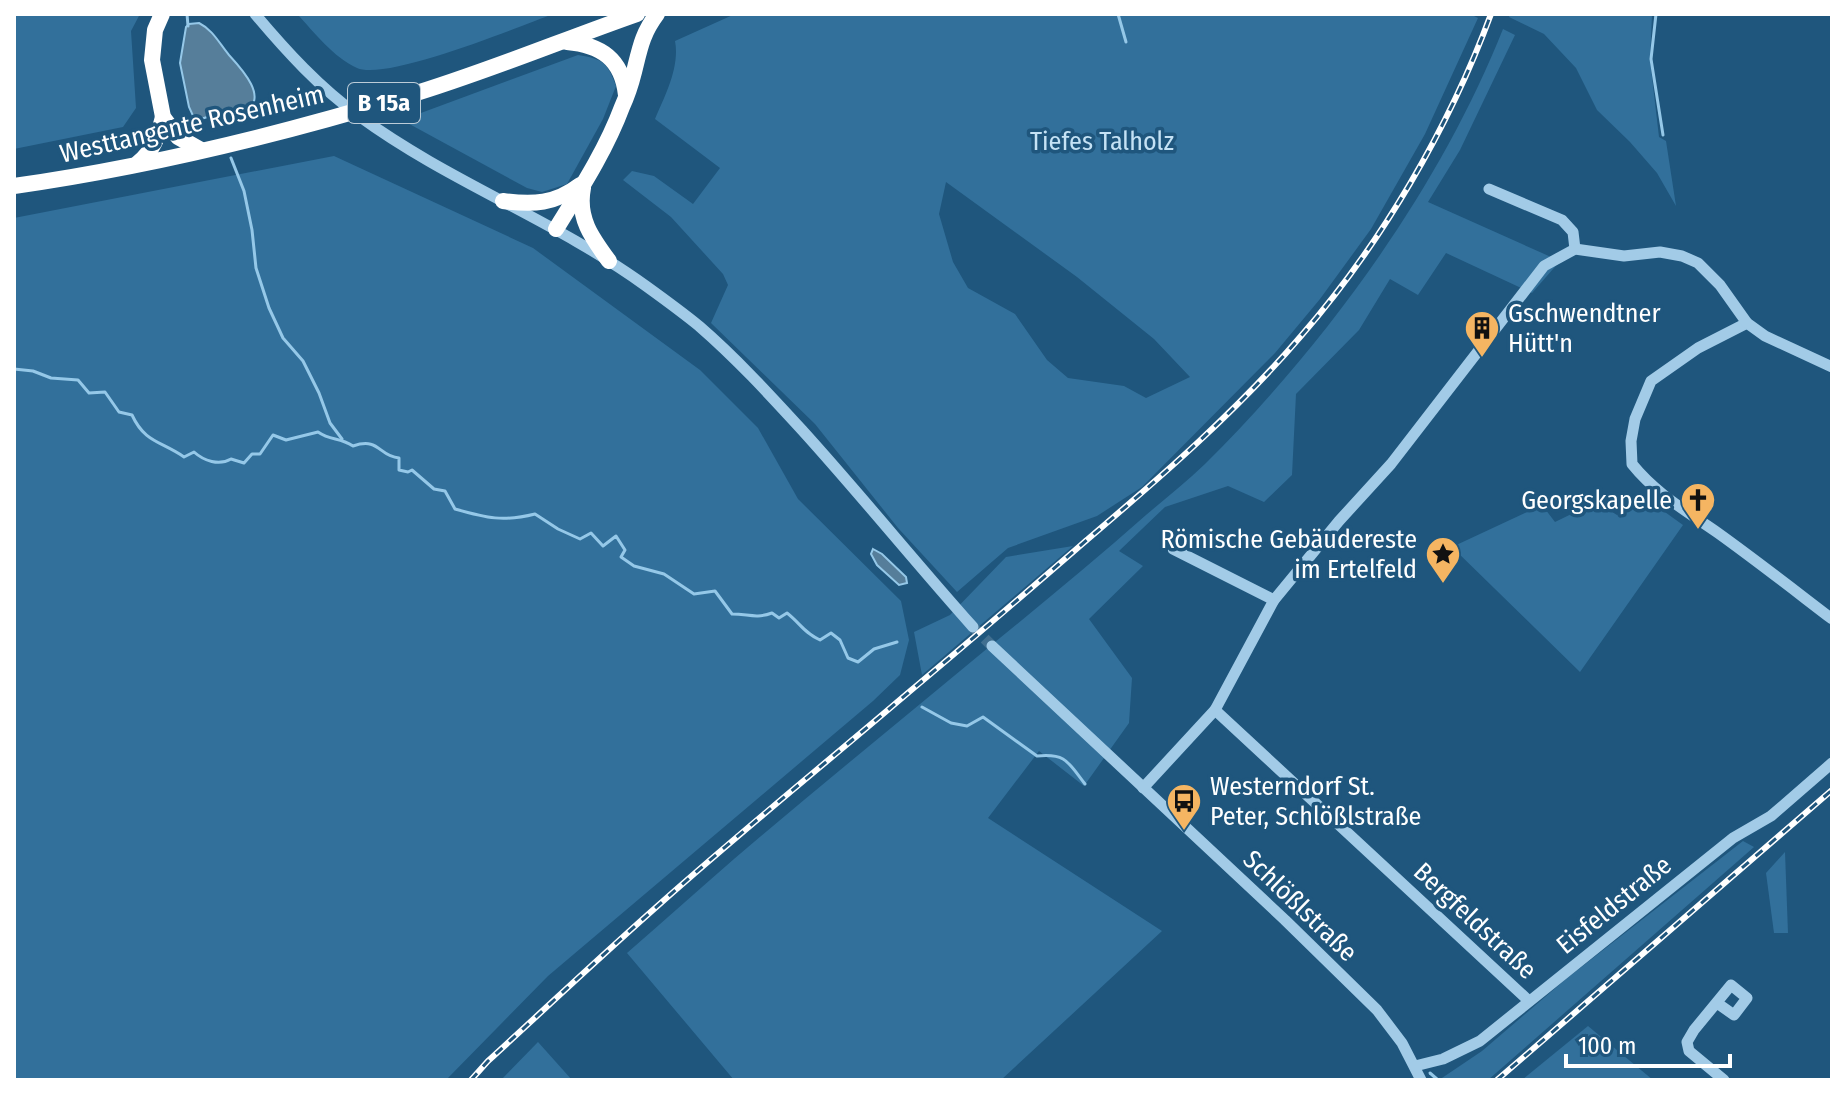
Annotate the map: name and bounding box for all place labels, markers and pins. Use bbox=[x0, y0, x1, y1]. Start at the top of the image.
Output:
place label: Gschwendtner Hütt'n bbox=[1508, 298, 1660, 359]
building icon: Gschwendtner Hütt'n bbox=[1463, 309, 1501, 359]
church icon: Georgskapelle bbox=[1679, 481, 1717, 531]
place label: Georgskapelle bbox=[1521, 485, 1672, 516]
place label: Römische Gebäudereste im Ertelfeld bbox=[1160, 524, 1417, 585]
place icon: Römische Gebäudereste im Ertelfeld bbox=[1424, 535, 1462, 585]
place label: Westerndorf St. Peter, Schlößlstraße bbox=[1210, 771, 1421, 832]
bus stop icon: Westerndorf St. Peter, Schlößlstraße bbox=[1165, 782, 1203, 832]

